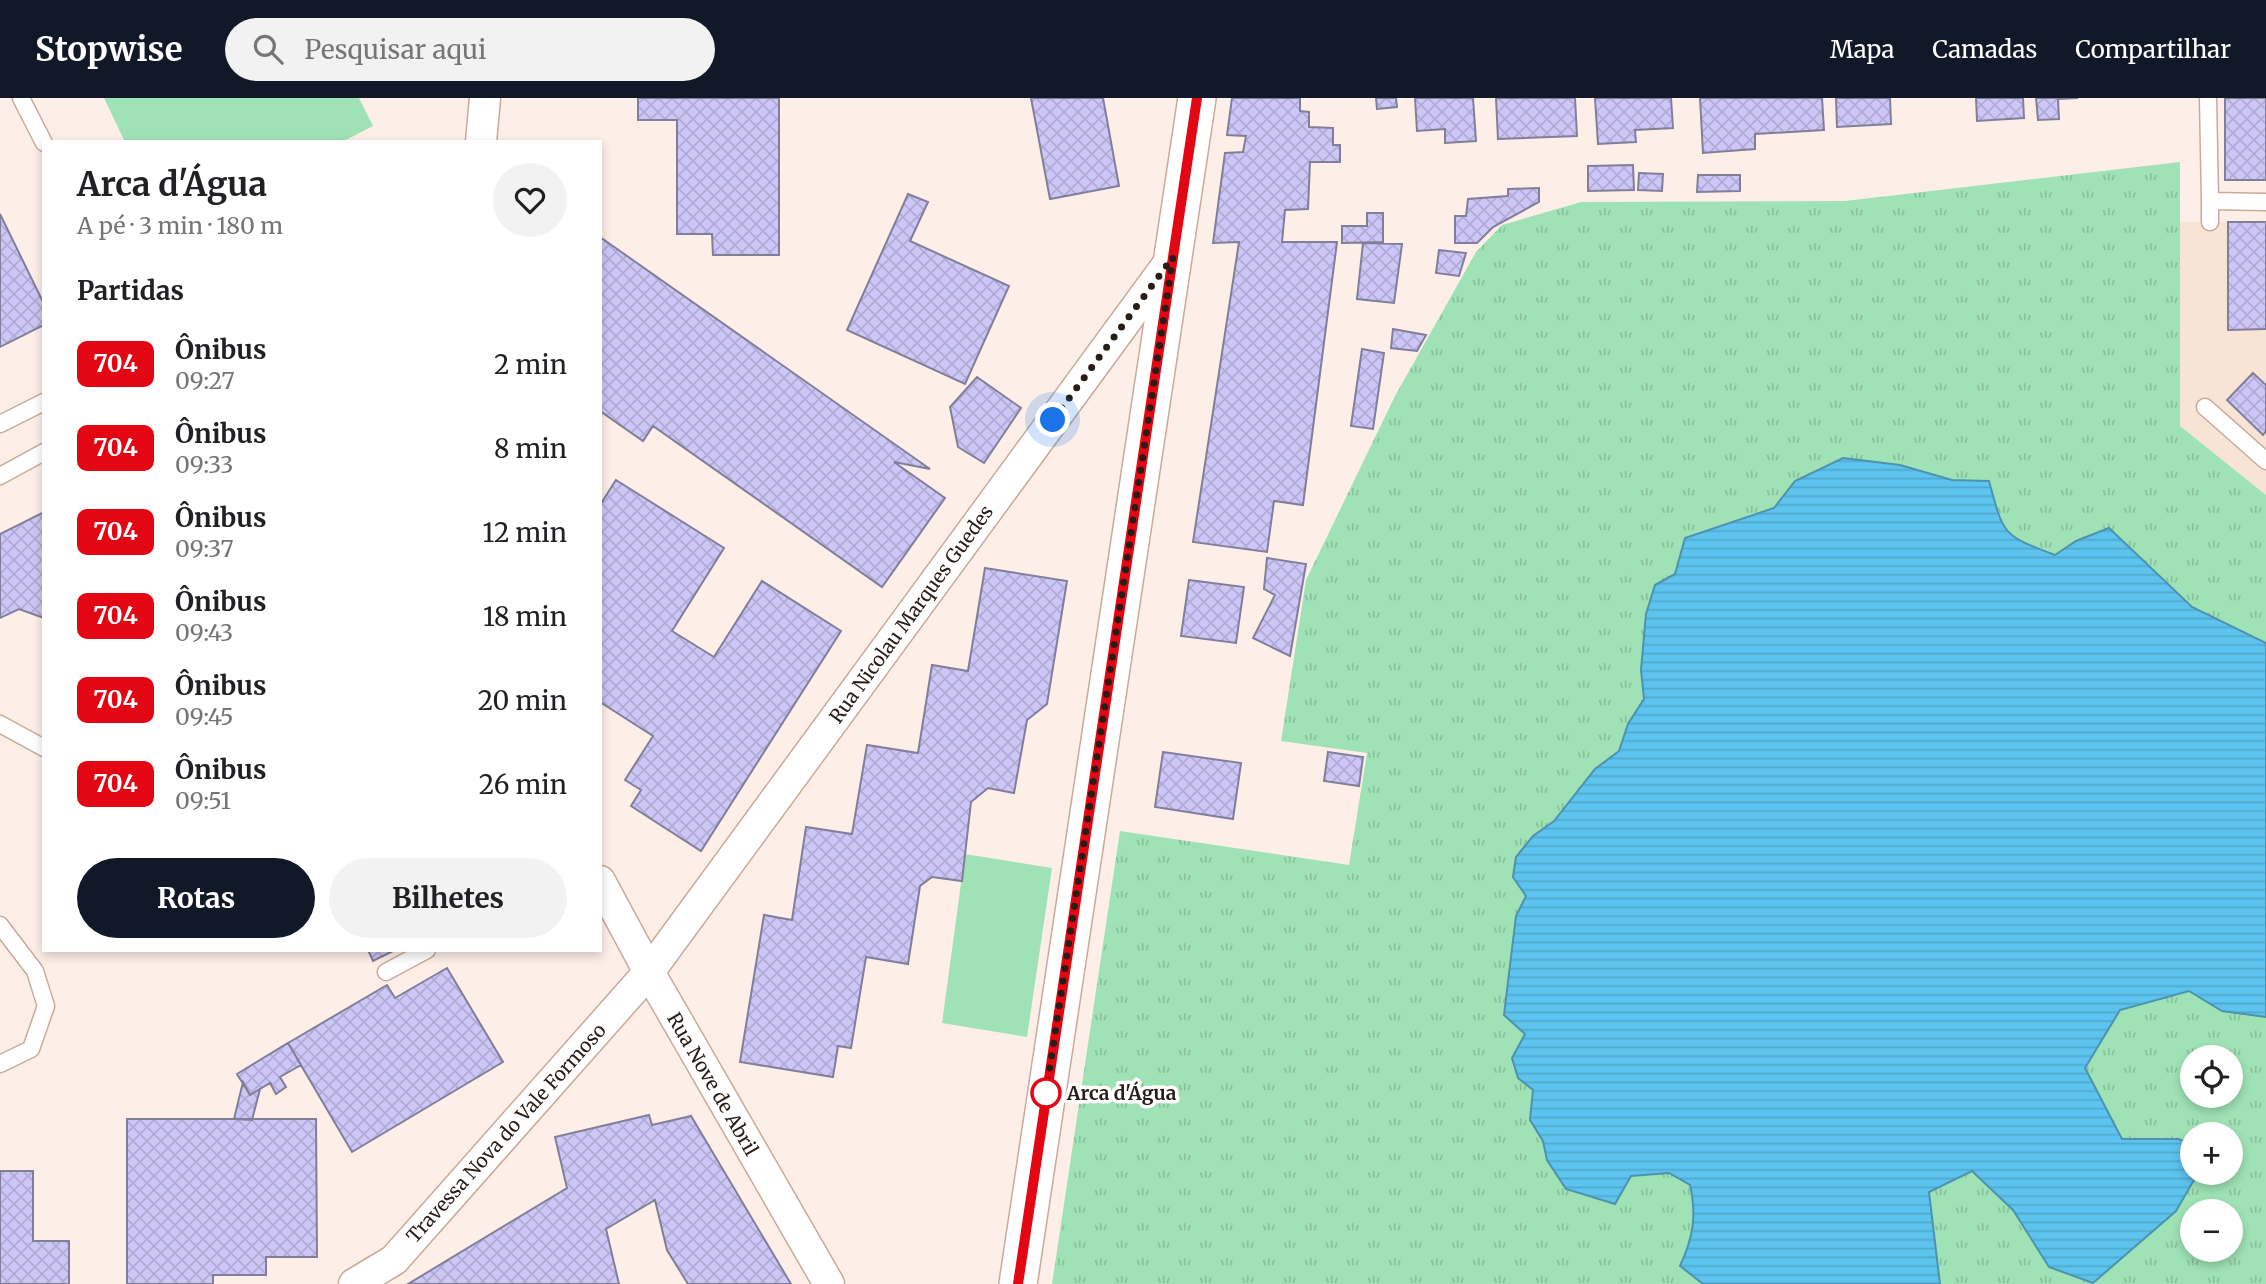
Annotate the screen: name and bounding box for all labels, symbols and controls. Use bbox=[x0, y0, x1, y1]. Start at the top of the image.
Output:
search box bbox=[225, 18, 715, 81]
text: Stopwise bbox=[35, 29, 183, 70]
icon: search bbox=[249, 30, 287, 68]
text: Pesquisar aqui bbox=[305, 33, 486, 66]
text: Mapa bbox=[1830, 34, 1894, 65]
text: Camadas bbox=[1932, 34, 2037, 65]
text: Compartilhar bbox=[2075, 34, 2231, 65]
button: heart bbox=[493, 163, 567, 237]
text: Arca d'Água bbox=[77, 164, 267, 205]
text: A pé · 3 min · 180 m bbox=[77, 211, 283, 240]
text: Partidas bbox=[77, 274, 184, 307]
text: Ônibus bbox=[175, 333, 266, 366]
text: 704 bbox=[93, 348, 138, 379]
text: 2 min bbox=[494, 348, 567, 381]
text: 09:27 bbox=[175, 366, 235, 395]
your location bbox=[1035, 402, 1070, 437]
text: Ônibus bbox=[175, 417, 266, 450]
text: 704 bbox=[93, 432, 138, 463]
text: 8 min bbox=[494, 432, 567, 465]
text: 09:33 bbox=[175, 450, 233, 479]
street label: Rua Nicolau Marques Guedes bbox=[824, 500, 998, 728]
text: Ônibus bbox=[175, 501, 266, 534]
text: 704 bbox=[93, 516, 138, 547]
text: 12 min bbox=[483, 516, 567, 549]
text: 09:37 bbox=[175, 534, 234, 563]
text: Ônibus bbox=[175, 585, 266, 618]
text: 704 bbox=[93, 600, 138, 631]
text: 18 min bbox=[483, 600, 567, 633]
text: 09:43 bbox=[175, 618, 233, 647]
text: Ônibus bbox=[175, 669, 266, 702]
text: 704 bbox=[93, 684, 138, 715]
text: 20 min bbox=[478, 684, 567, 717]
text: 09:45 bbox=[175, 702, 233, 731]
text: Ônibus bbox=[175, 753, 266, 786]
text: 704 bbox=[93, 768, 138, 799]
text: 26 min bbox=[479, 768, 567, 801]
text: 09:51 bbox=[175, 786, 231, 815]
button: Rotas bbox=[77, 858, 315, 938]
button: Bilhetes bbox=[329, 858, 567, 938]
street label: Rua Nove de Abril bbox=[662, 1008, 764, 1160]
street label: Travessa Nova do Vale Formoso bbox=[401, 1018, 611, 1248]
map controls bbox=[2180, 1045, 2243, 1262]
button: locate bbox=[2180, 1045, 2243, 1108]
marker: Arca d'Água bbox=[1031, 1078, 1061, 1108]
place label: Arca d'Água bbox=[1066, 1081, 1177, 1105]
button: + bbox=[2180, 1122, 2243, 1185]
button: − bbox=[2180, 1199, 2243, 1262]

